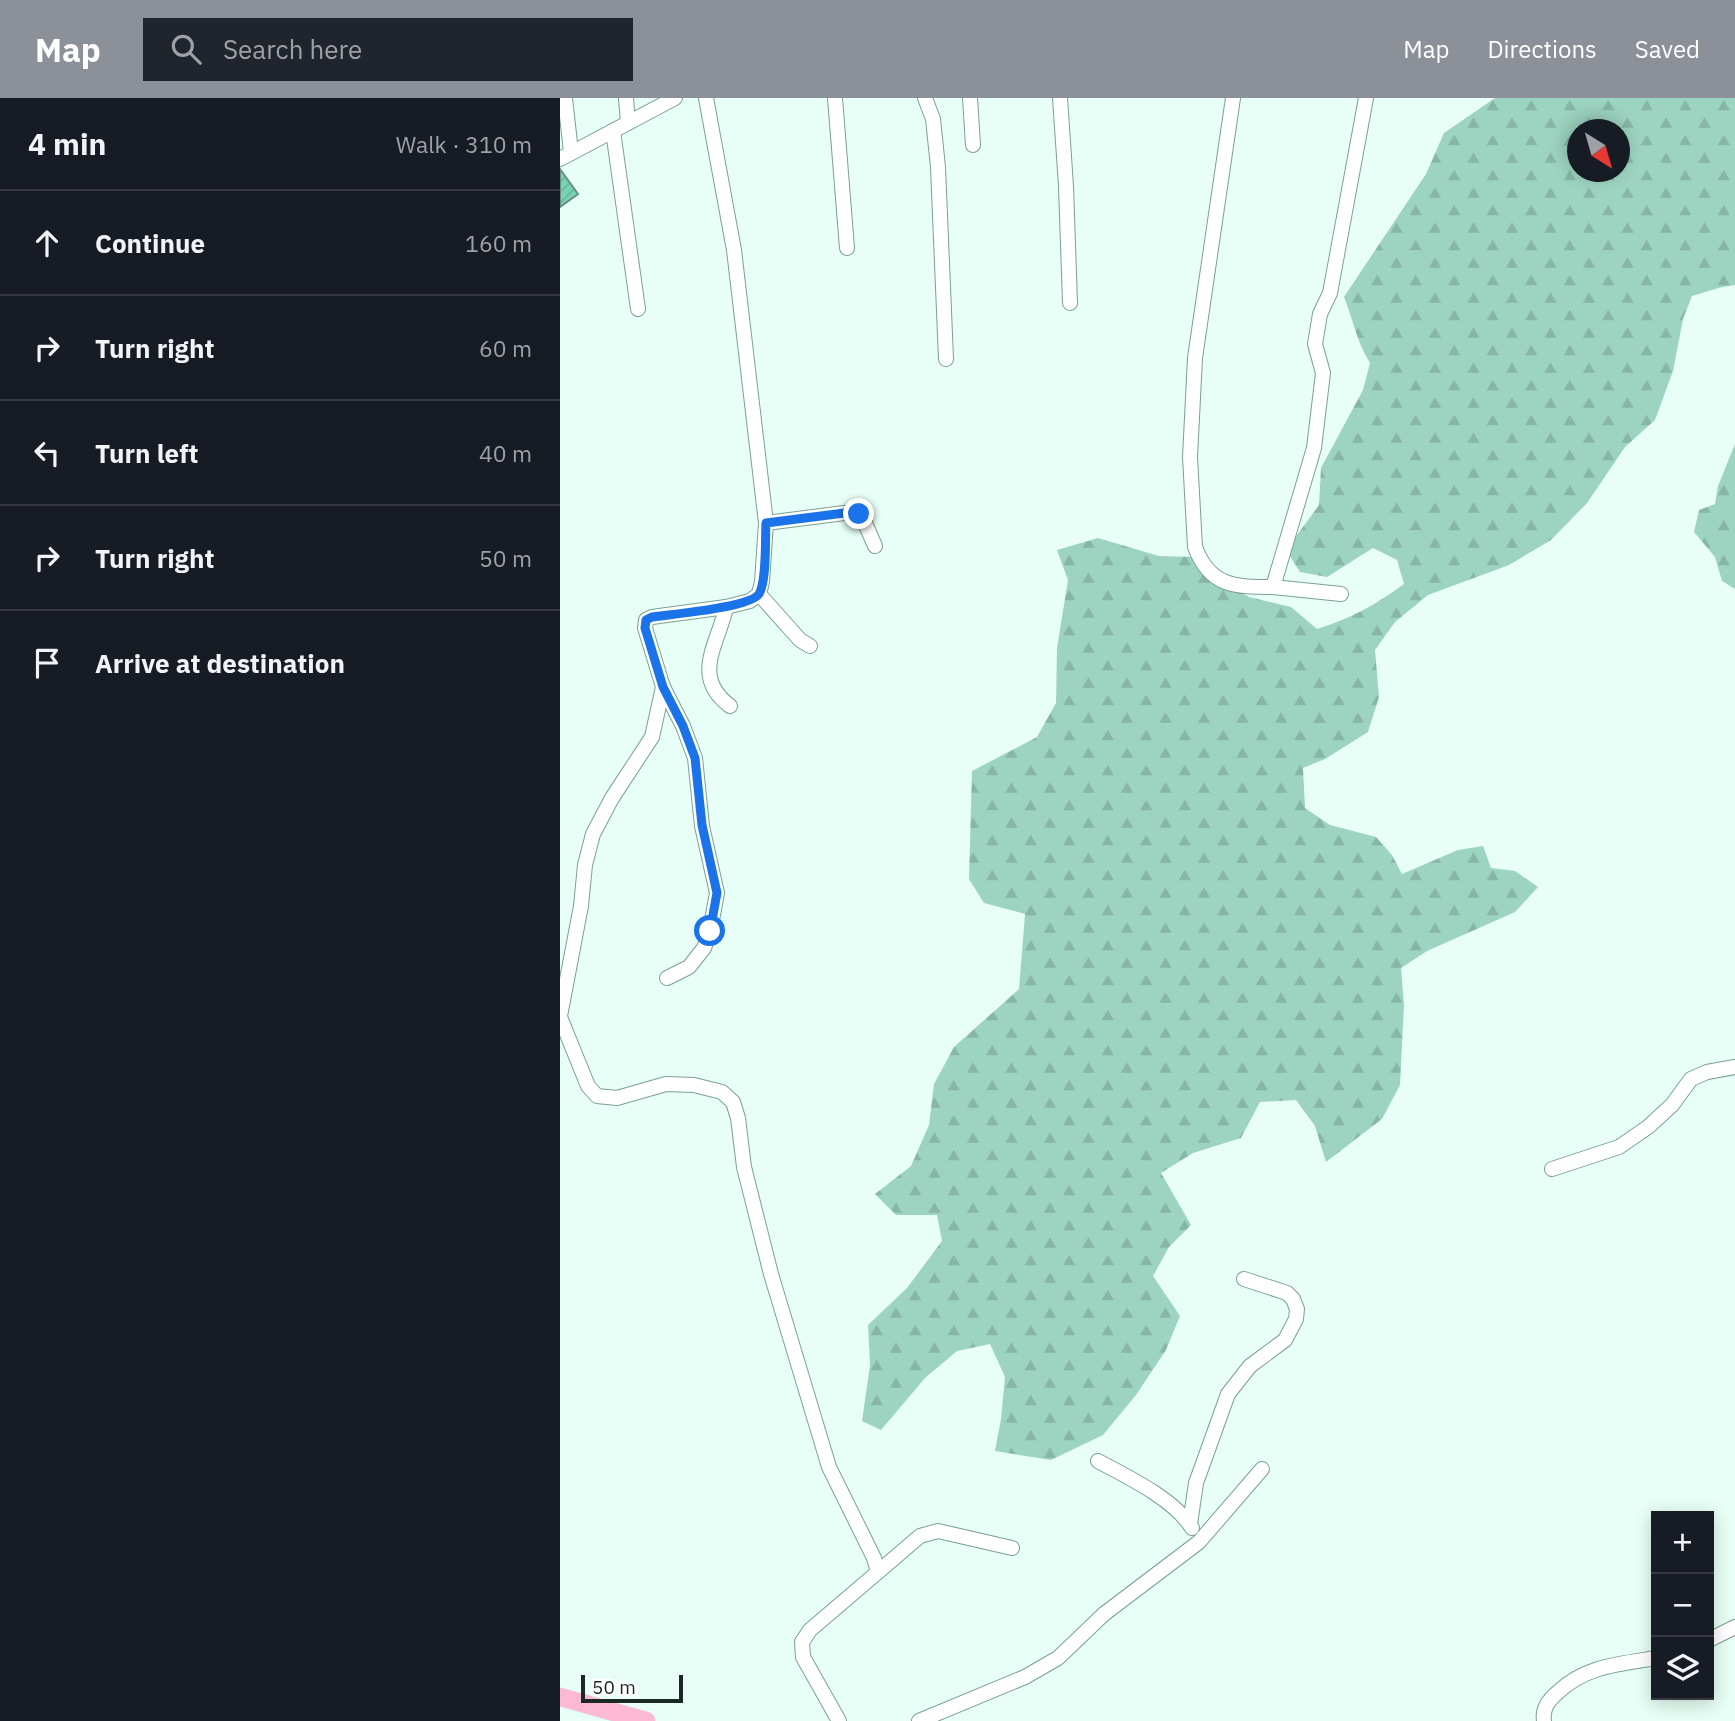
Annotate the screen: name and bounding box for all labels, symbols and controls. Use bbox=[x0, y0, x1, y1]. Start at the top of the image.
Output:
search box bbox=[143, 18, 633, 81]
text: Map bbox=[35, 28, 101, 71]
icon: search bbox=[167, 30, 205, 68]
text: Search here bbox=[223, 32, 362, 66]
text: Map bbox=[1403, 33, 1449, 65]
text: Directions bbox=[1487, 33, 1597, 65]
text: Saved bbox=[1635, 33, 1700, 65]
north arrow bbox=[1567, 119, 1630, 182]
text: 4 min bbox=[28, 124, 106, 163]
text: Walk · 310 m bbox=[396, 129, 532, 159]
icon: ahead bbox=[28, 224, 66, 262]
text: Continue bbox=[95, 226, 205, 260]
text: 160 m bbox=[465, 228, 532, 258]
icon: right bbox=[28, 329, 66, 367]
text: Turn right bbox=[95, 331, 214, 365]
text: 60 m bbox=[479, 333, 532, 363]
icon: left bbox=[28, 434, 66, 472]
text: Turn left bbox=[95, 436, 198, 470]
text: 40 m bbox=[479, 438, 532, 468]
route end bbox=[843, 498, 874, 529]
icon: right bbox=[28, 539, 66, 577]
text: Turn right bbox=[95, 541, 214, 575]
text: 50 m bbox=[479, 543, 532, 573]
icon: arrive bbox=[28, 644, 66, 682]
text: Arrive at destination bbox=[95, 646, 345, 680]
route start bbox=[694, 915, 725, 946]
map controls bbox=[1651, 1511, 1714, 1700]
button: + bbox=[1651, 1511, 1714, 1574]
button: − bbox=[1651, 1574, 1714, 1637]
button: layers bbox=[1651, 1637, 1714, 1700]
scale bar bbox=[581, 1672, 682, 1704]
text: 50 m bbox=[592, 1675, 636, 1699]

